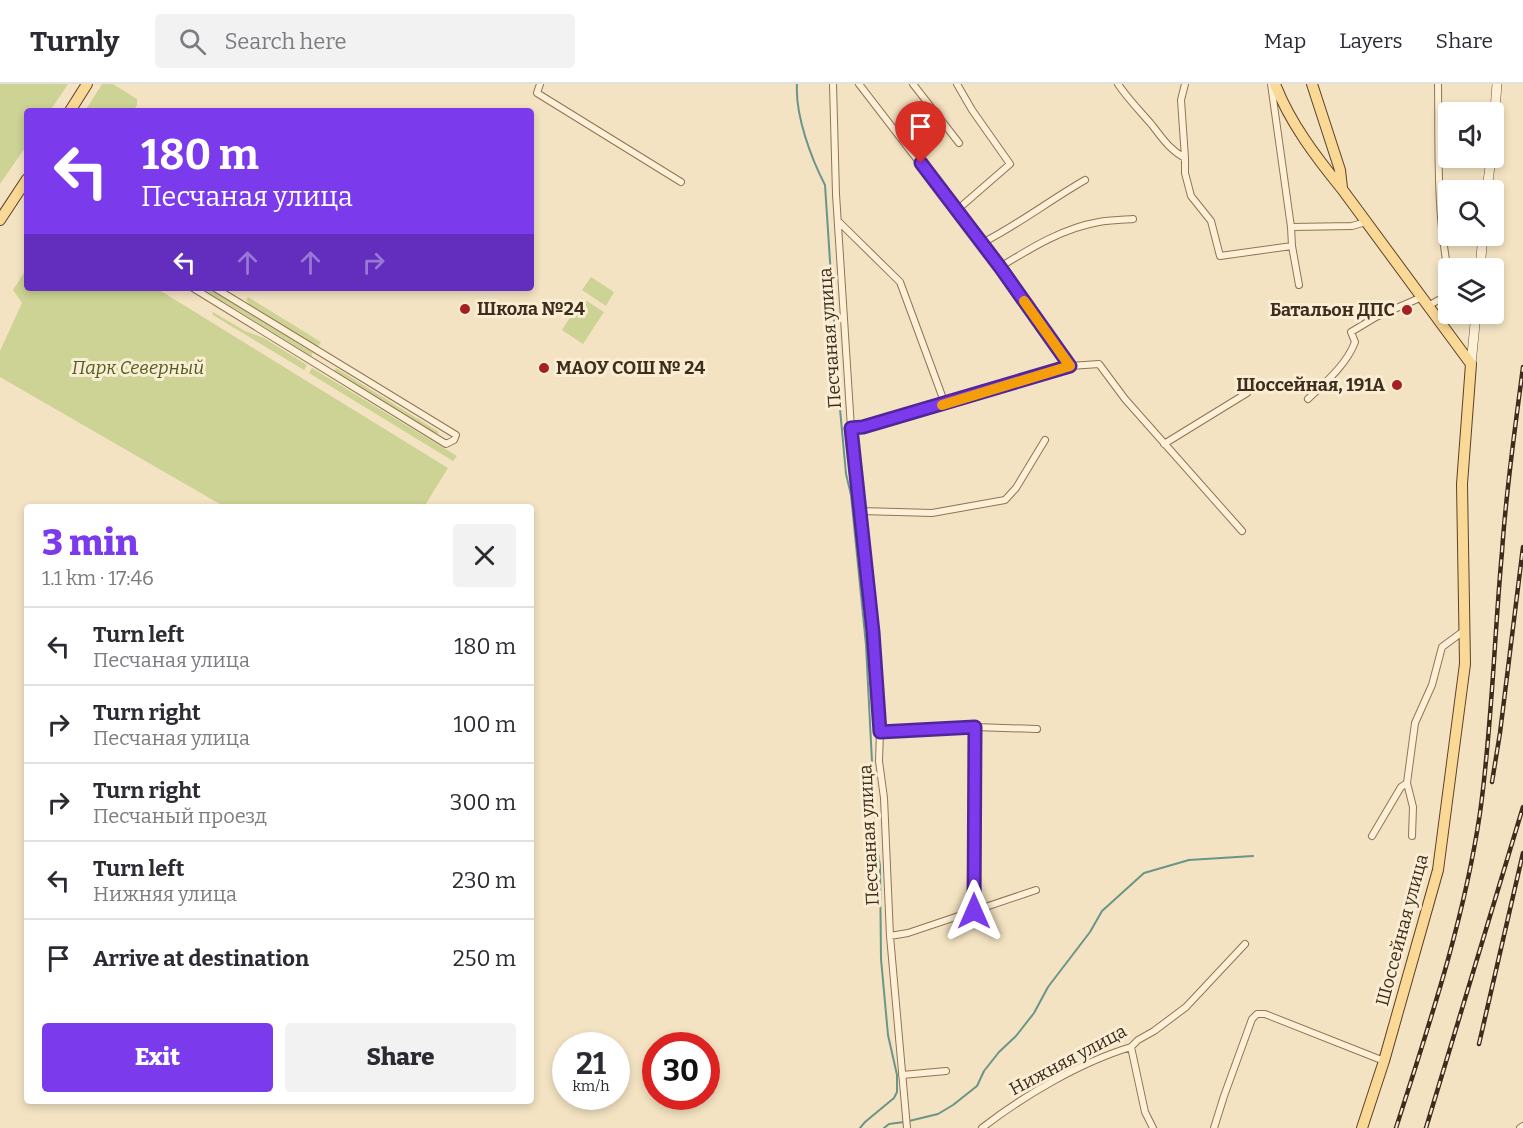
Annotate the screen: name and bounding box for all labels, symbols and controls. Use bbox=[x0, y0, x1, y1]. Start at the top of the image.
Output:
search box bbox=[155, 14, 575, 68]
text: Turnly bbox=[30, 25, 119, 58]
icon: search bbox=[176, 25, 209, 58]
text: Search here bbox=[224, 28, 347, 55]
text: Map bbox=[1264, 28, 1306, 54]
text: Layers bbox=[1339, 28, 1403, 54]
text: Share bbox=[1436, 28, 1493, 54]
pin bbox=[895, 101, 946, 163]
map controls bbox=[1438, 102, 1504, 324]
button: sound bbox=[1438, 102, 1504, 168]
icon: arrive bbox=[904, 110, 937, 143]
text: 180 m bbox=[141, 130, 259, 180]
icon: left bbox=[42, 132, 120, 210]
button: search bbox=[1438, 180, 1504, 246]
text: Песчаная улица bbox=[141, 181, 353, 213]
icon: left bbox=[168, 246, 201, 279]
icon: ahead bbox=[231, 246, 264, 279]
icon: ahead bbox=[294, 246, 327, 279]
icon: right bbox=[357, 246, 390, 279]
button: layers bbox=[1438, 258, 1504, 324]
street label: Песчаная улица bbox=[814, 267, 846, 409]
place label: Школа №24 bbox=[477, 298, 585, 320]
place label: Батальон ДПС bbox=[1270, 299, 1395, 321]
marker: Школа №24 bbox=[458, 302, 472, 316]
marker: Батальон ДПС bbox=[1400, 303, 1414, 317]
park label: Парк Северный bbox=[72, 357, 204, 379]
place label: МАОУ СОШ № 24 bbox=[556, 357, 705, 379]
marker: МАОУ СОШ № 24 bbox=[537, 361, 551, 375]
place label: Шоссейная, 191А bbox=[1236, 374, 1385, 396]
marker: Шоссейная, 191А bbox=[1390, 378, 1404, 392]
text: 3 min bbox=[42, 521, 138, 565]
button: close bbox=[453, 524, 516, 587]
text: 1.1 km · 17:46 bbox=[42, 566, 154, 590]
text: Turn left bbox=[93, 621, 185, 648]
icon: left bbox=[42, 630, 75, 663]
text: 180 m bbox=[454, 633, 516, 660]
text: Песчаная улица bbox=[93, 648, 250, 672]
text: Turn right bbox=[93, 699, 201, 726]
icon: right bbox=[42, 708, 75, 741]
text: 100 m bbox=[453, 711, 516, 738]
text: Песчаная улица bbox=[93, 726, 250, 750]
street label: Песчаная улица bbox=[854, 764, 884, 906]
text: Turn right bbox=[93, 777, 201, 804]
icon: right bbox=[42, 786, 75, 819]
text: 300 m bbox=[450, 789, 516, 816]
text: Песчаный проезд bbox=[93, 804, 267, 828]
street label: Шоссейная улица bbox=[1371, 851, 1433, 1008]
text: Turn left bbox=[93, 855, 185, 882]
icon: left bbox=[42, 864, 75, 897]
text: 230 m bbox=[452, 867, 516, 894]
position arrow bbox=[942, 879, 1006, 943]
text: Нижняя улица bbox=[93, 882, 237, 906]
icon: arrive bbox=[42, 942, 75, 975]
text: Arrive at destination bbox=[93, 945, 309, 972]
text: 250 m bbox=[453, 945, 516, 972]
street label: Нижняя улица bbox=[1006, 1020, 1131, 1100]
button: Exit bbox=[42, 1023, 273, 1092]
button: Share bbox=[285, 1023, 516, 1092]
speed limit sign: 30 bbox=[642, 1032, 720, 1110]
text: 21 bbox=[576, 1046, 606, 1082]
text: km/h bbox=[572, 1077, 610, 1095]

